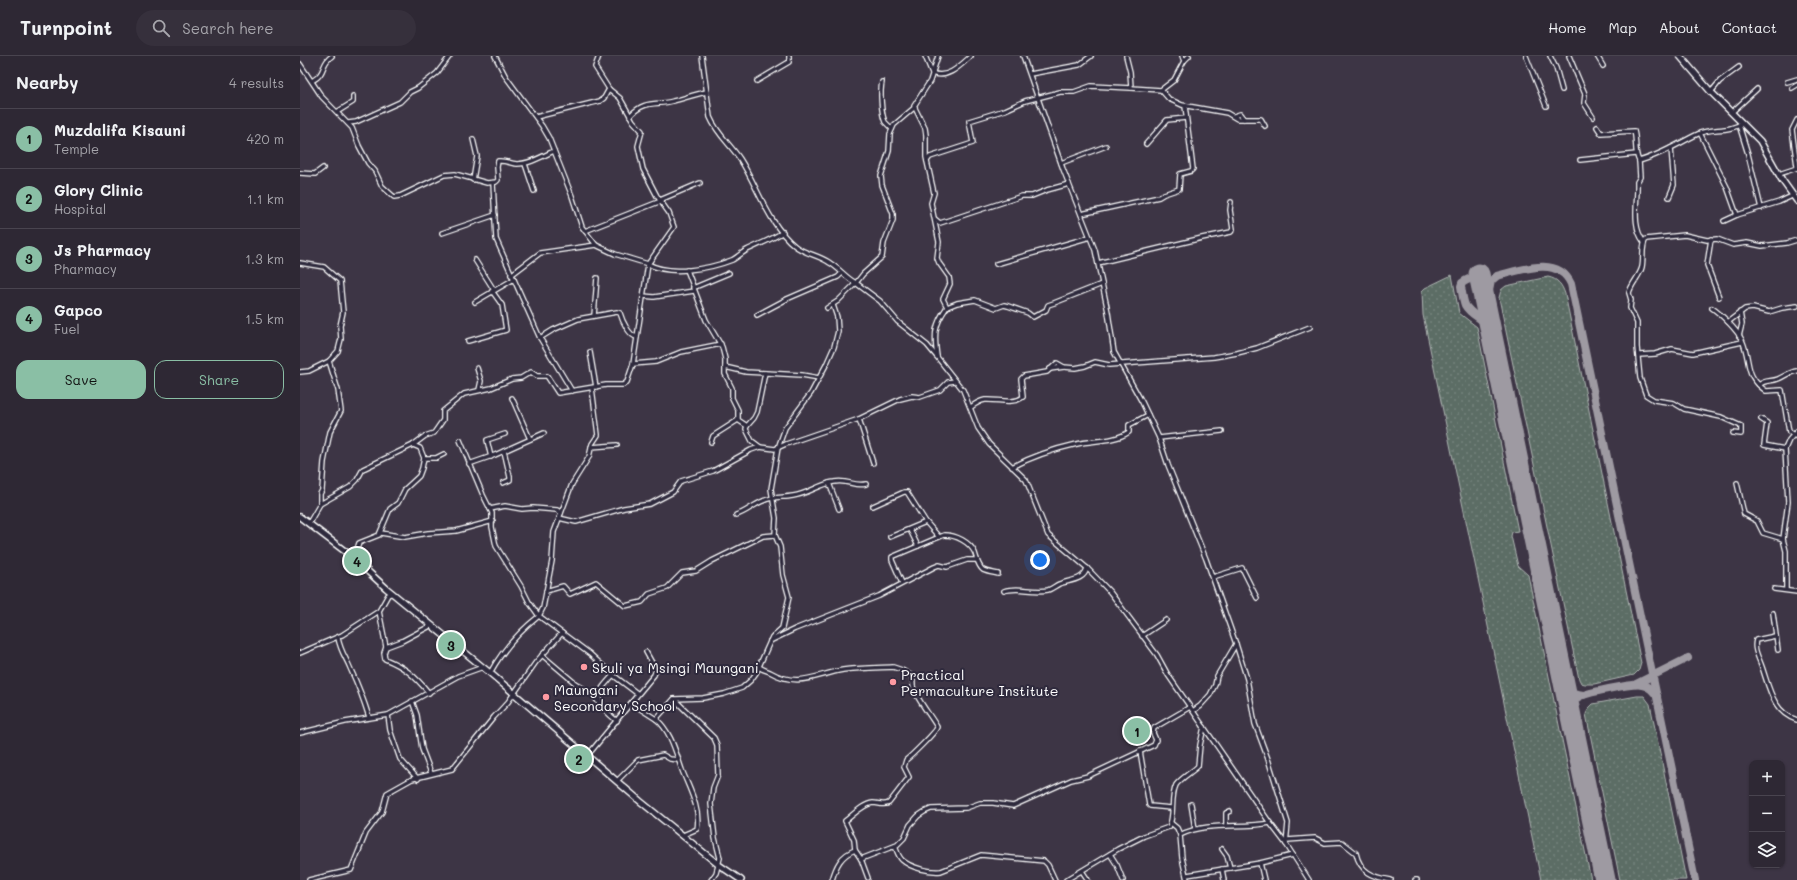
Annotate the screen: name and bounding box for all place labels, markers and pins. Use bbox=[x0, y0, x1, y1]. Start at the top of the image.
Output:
pin: 4 bbox=[344, 546, 370, 576]
pin: 3 bbox=[438, 630, 464, 660]
place label: Skuli ya Msingi Maungani bbox=[592, 658, 759, 677]
marker: Skuli ya Msingi Maungani bbox=[579, 662, 589, 672]
place label: Practical Permaculture Institute bbox=[901, 665, 1058, 700]
marker: Practical Permaculture Institute bbox=[888, 677, 898, 687]
place label: Maungani Secondary School bbox=[554, 680, 675, 715]
marker: Maungani Secondary School bbox=[541, 692, 551, 702]
pin: 1 bbox=[1124, 716, 1150, 746]
pin: 2 bbox=[566, 744, 592, 774]

